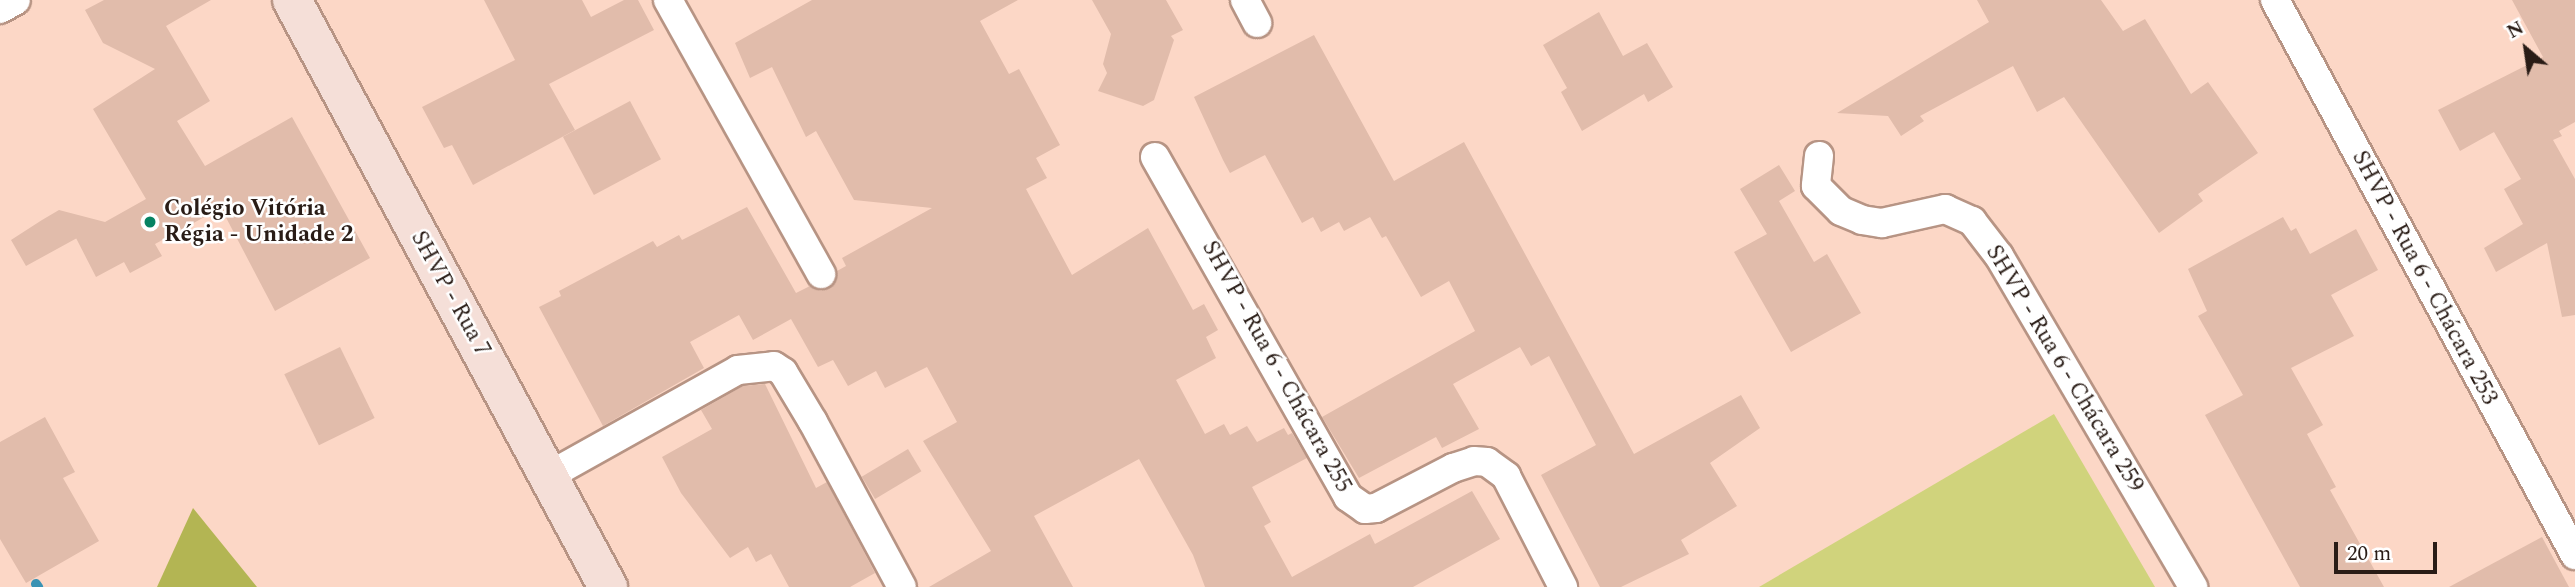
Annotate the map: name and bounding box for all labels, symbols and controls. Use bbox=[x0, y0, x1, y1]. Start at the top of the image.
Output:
north arrow bbox=[2491, 14, 2561, 84]
text: N bbox=[2502, 14, 2529, 47]
street label: SHVP - Rua 6 - Chácara 253 bbox=[2345, 146, 2503, 410]
place label: Colégio Vitória Régia - Unidade 2 bbox=[164, 195, 354, 249]
marker: Colégio Vitória Régia - Unidade 2 bbox=[142, 214, 158, 230]
street label: SHVP - Rua 7 bbox=[404, 226, 496, 362]
street label: SHVP - Rua 6 - Chácara 255 bbox=[1195, 236, 1357, 498]
street label: SHVP - Rua 6 - Chácara 259 bbox=[1979, 240, 2149, 498]
scale bar bbox=[2337, 528, 2440, 572]
text: 20 m bbox=[2347, 538, 2391, 570]

